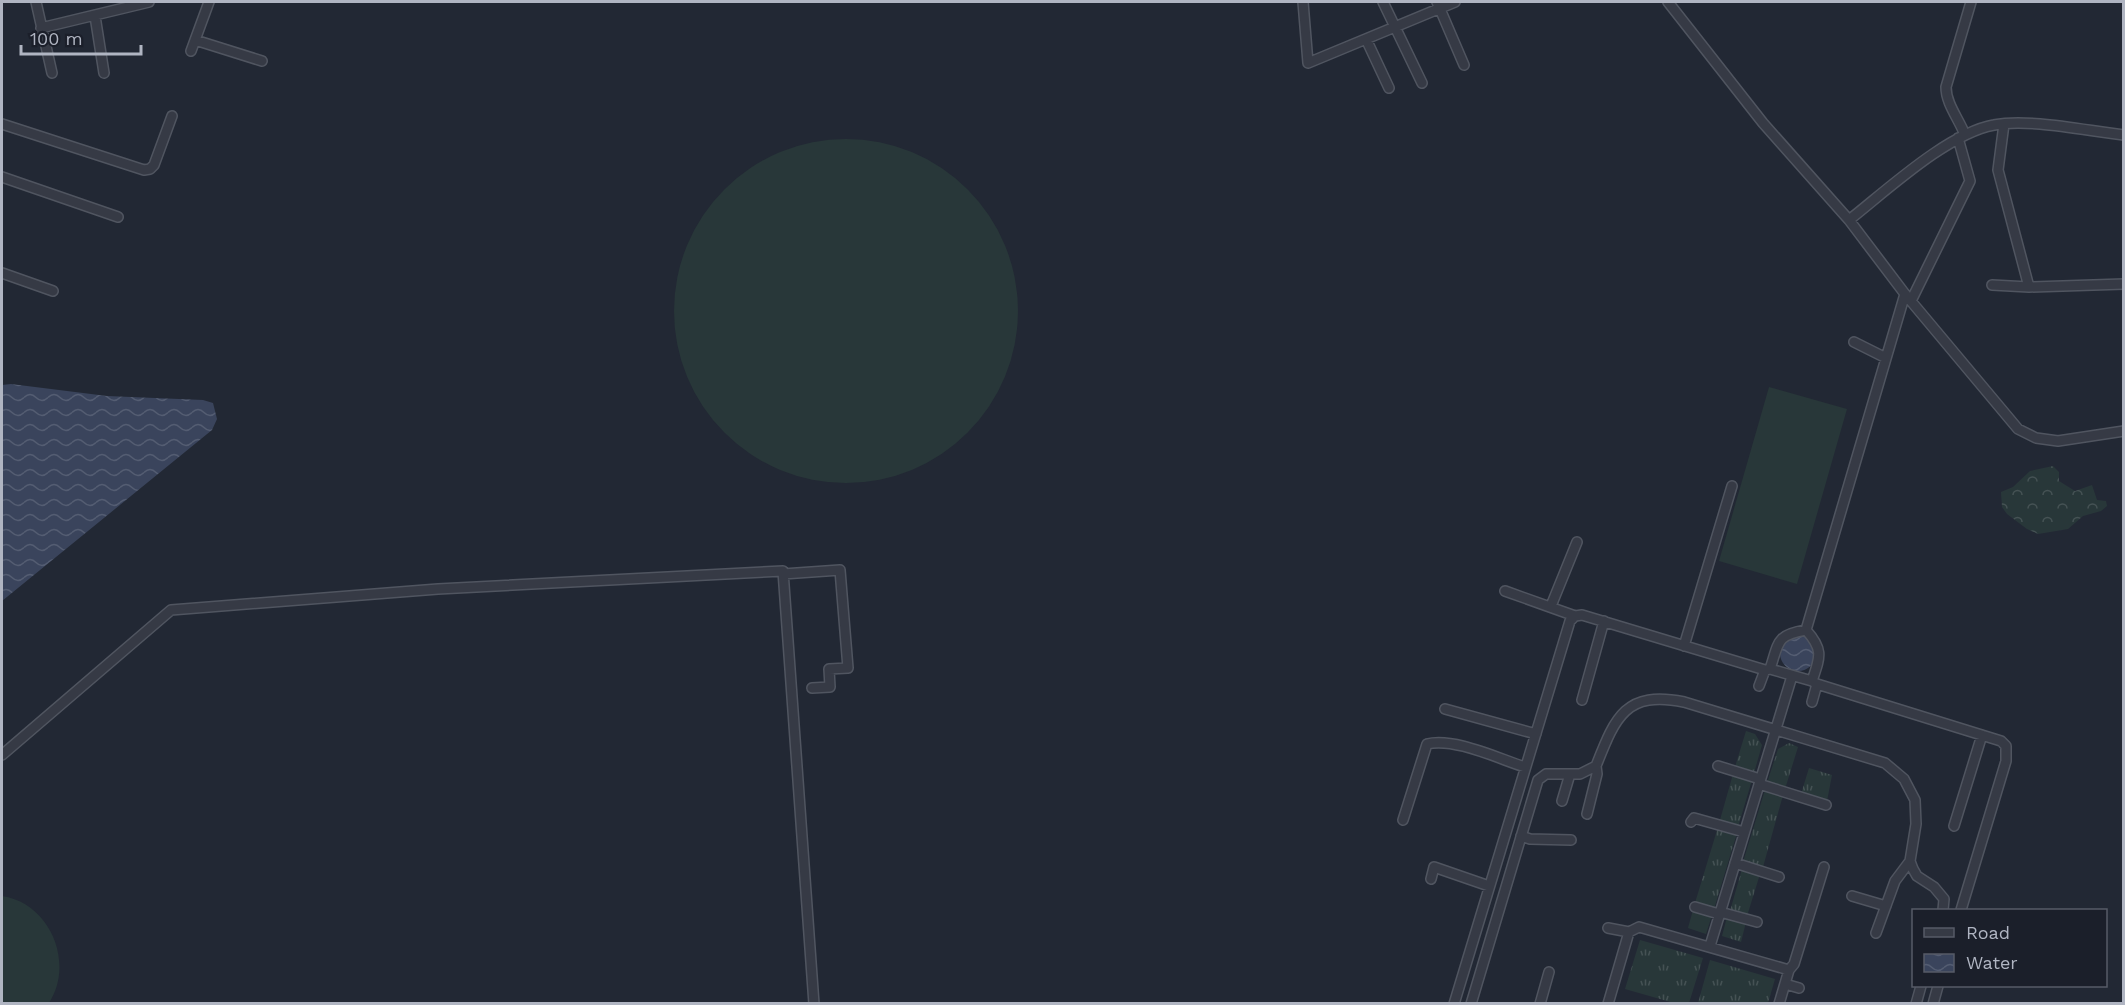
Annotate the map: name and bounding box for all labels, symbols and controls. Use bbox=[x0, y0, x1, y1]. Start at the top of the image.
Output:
scale bar bbox=[21, 18, 141, 56]
text: 100 m bbox=[30, 28, 83, 49]
legend bbox=[1912, 909, 2107, 987]
text: Road bbox=[1966, 922, 2010, 943]
text: Water bbox=[1966, 952, 2018, 973]

